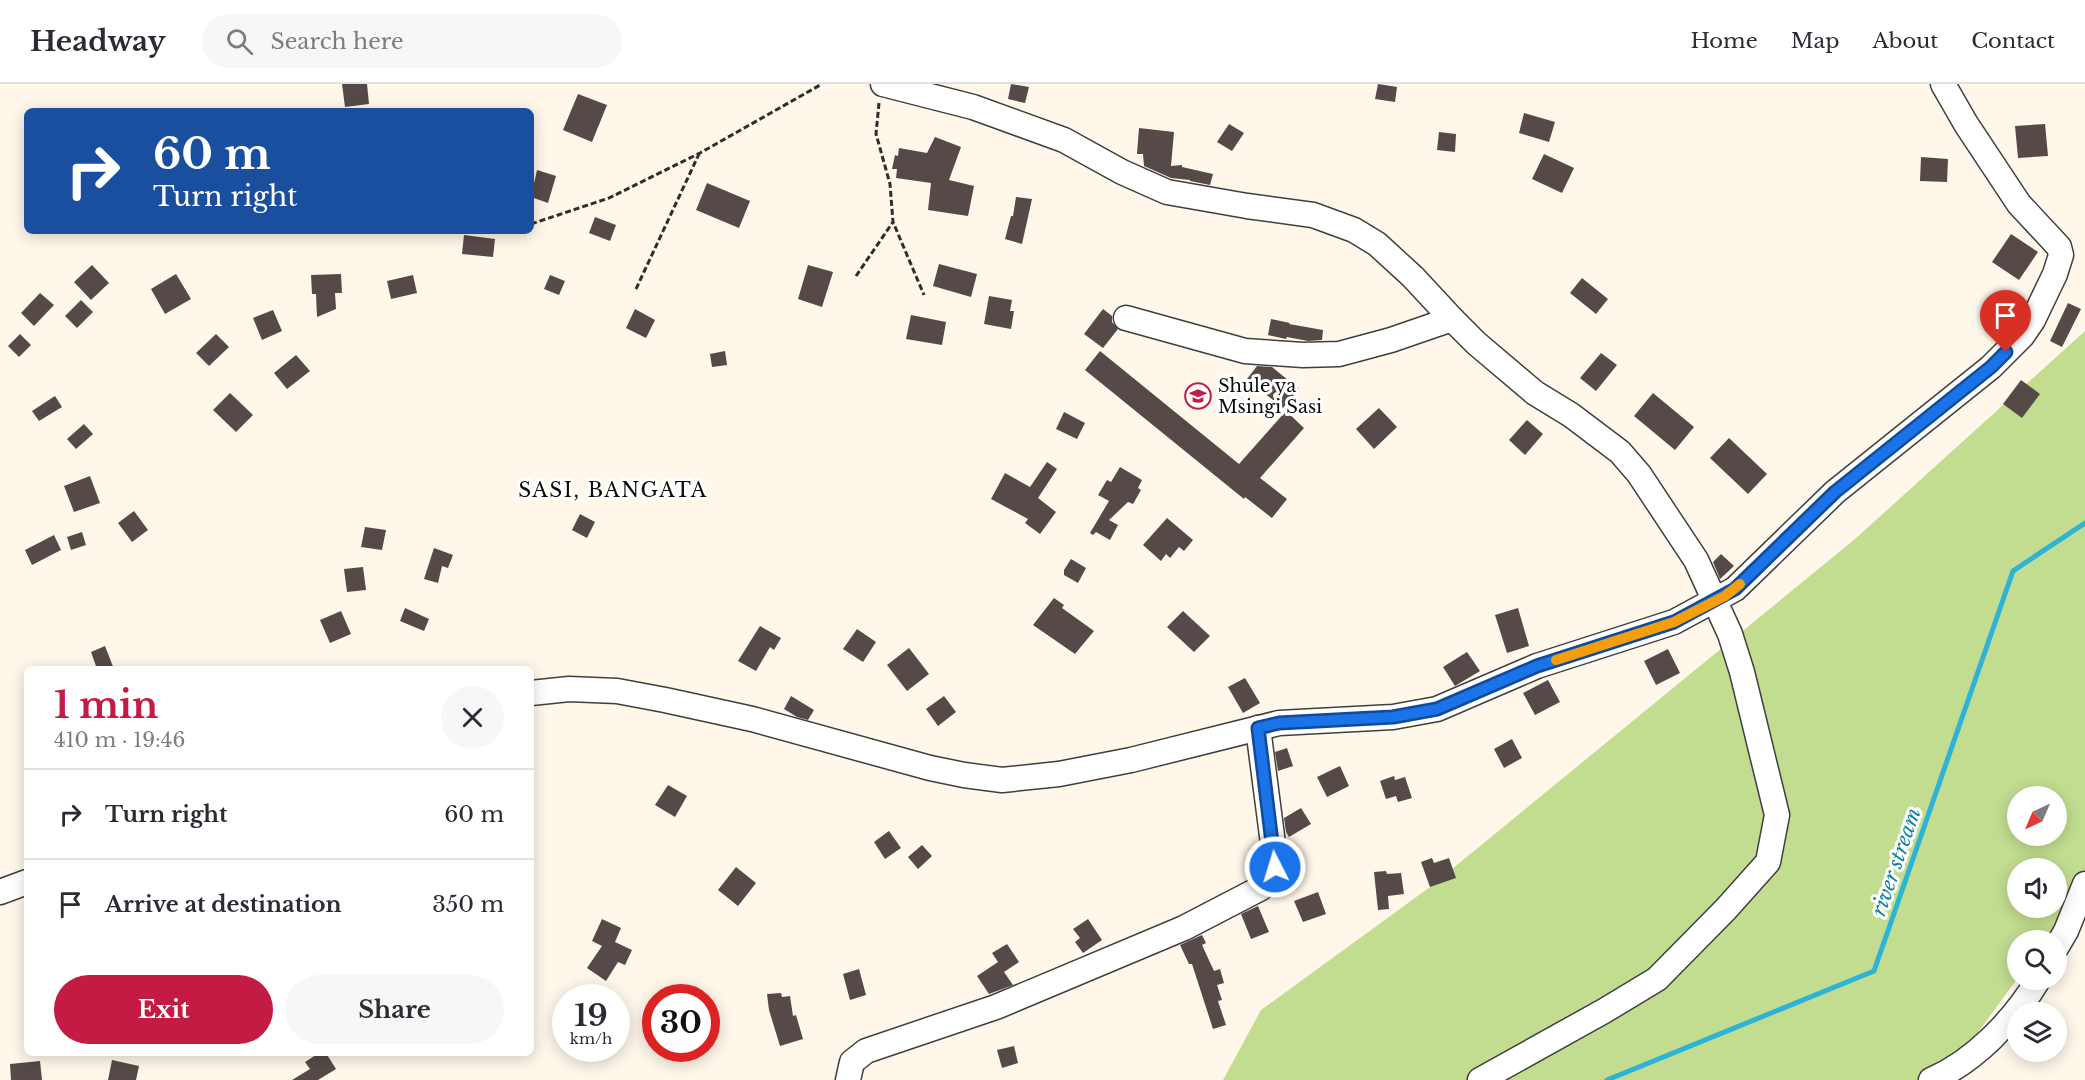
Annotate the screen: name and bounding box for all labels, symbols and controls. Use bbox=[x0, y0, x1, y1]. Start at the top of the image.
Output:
search box bbox=[202, 14, 622, 68]
text: Headway bbox=[30, 24, 166, 59]
icon: search bbox=[223, 25, 256, 58]
text: Search here bbox=[271, 28, 404, 55]
text: Home bbox=[1691, 28, 1758, 54]
text: Map bbox=[1791, 28, 1839, 54]
text: About bbox=[1872, 28, 1938, 54]
text: Contact bbox=[1971, 28, 2055, 54]
text: 60 m bbox=[153, 128, 271, 180]
icon: right bbox=[54, 132, 132, 210]
text: Turn right bbox=[153, 180, 297, 213]
pin bbox=[1980, 290, 2031, 352]
icon: arrive bbox=[1989, 299, 2022, 332]
place label: Shule ya Msingi Sasi bbox=[1218, 375, 1322, 418]
school or university icon: Shule ya Msingi Sasi bbox=[1183, 381, 1213, 411]
district label: SASI, BANGATA bbox=[518, 478, 708, 502]
text: 1 min bbox=[54, 683, 158, 728]
button: close bbox=[441, 686, 504, 749]
text: 410 m · 19:46 bbox=[54, 728, 185, 752]
north arrow bbox=[2007, 786, 2067, 846]
map controls bbox=[2007, 786, 2067, 1062]
icon: right bbox=[54, 798, 87, 831]
text: Turn right bbox=[105, 801, 227, 828]
text: 60 m bbox=[444, 801, 504, 828]
water label: river stream bbox=[1866, 805, 1926, 919]
position arrow bbox=[1243, 835, 1307, 899]
button: sound bbox=[2007, 858, 2067, 918]
icon: arrive bbox=[54, 888, 87, 921]
text: Arrive at destination bbox=[105, 891, 342, 918]
text: 350 m bbox=[432, 891, 504, 918]
button: search bbox=[2007, 930, 2067, 990]
button: Exit bbox=[54, 975, 273, 1044]
button: Share bbox=[285, 975, 504, 1044]
speed limit sign: 30 bbox=[642, 984, 720, 1062]
text: 19 bbox=[574, 997, 608, 1034]
button: layers bbox=[2007, 1002, 2067, 1062]
text: km/h bbox=[570, 1029, 612, 1048]

